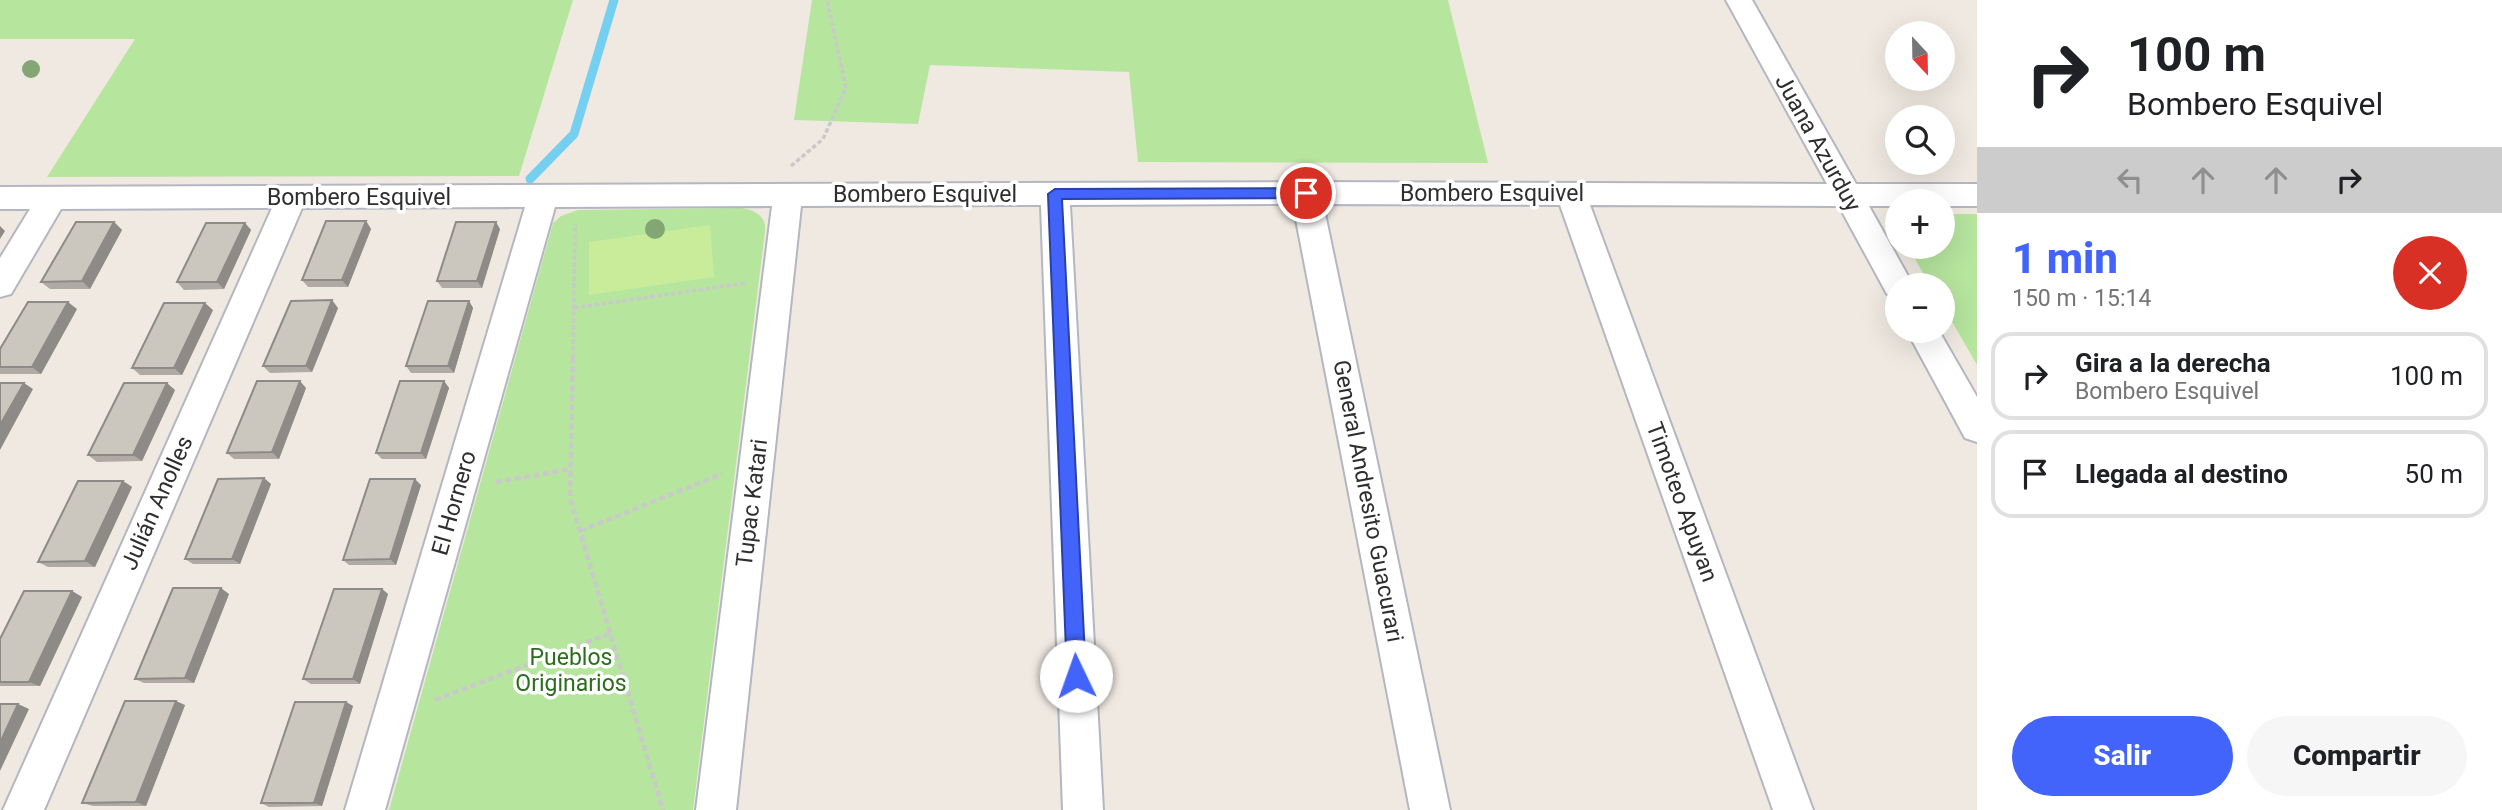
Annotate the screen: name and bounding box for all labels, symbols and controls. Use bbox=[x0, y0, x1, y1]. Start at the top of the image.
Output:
north arrow bbox=[1885, 21, 1955, 91]
map controls bbox=[1885, 21, 1955, 343]
text: 100 m bbox=[2127, 26, 2266, 83]
icon: right bbox=[2012, 28, 2103, 119]
street label: Juana Azurduy bbox=[1769, 70, 1867, 216]
text: Bombero Esquivel bbox=[2127, 85, 2383, 123]
button: search bbox=[1885, 105, 1955, 175]
icon: left bbox=[2111, 161, 2149, 199]
icon: ahead bbox=[2184, 161, 2222, 199]
icon: ahead bbox=[2257, 161, 2295, 199]
icon: right bbox=[2330, 161, 2368, 199]
pin bbox=[1276, 163, 1336, 223]
icon: arrive bbox=[1287, 174, 1325, 212]
street label: Bombero Esquivel bbox=[1400, 180, 1584, 207]
street label: Bombero Esquivel bbox=[833, 181, 1017, 208]
street label: Bombero Esquivel bbox=[267, 184, 451, 211]
button: + bbox=[1885, 189, 1955, 259]
text: 1 min bbox=[2012, 234, 2118, 283]
button: close bbox=[2393, 236, 2467, 310]
button: − bbox=[1885, 273, 1955, 343]
text: 150 m · 15:14 bbox=[2012, 285, 2151, 312]
text: Gira a la derecha bbox=[2075, 348, 2271, 378]
icon: right bbox=[2016, 357, 2054, 395]
street label: General Andresito Guacurari bbox=[1327, 358, 1409, 644]
text: 100 m bbox=[2390, 361, 2463, 391]
text: Bombero Esquivel bbox=[2075, 378, 2259, 405]
street label: Timoteo Apuyan bbox=[1641, 419, 1723, 585]
street label: Julián Anolles bbox=[115, 432, 199, 574]
street label: Tupac Katari bbox=[731, 437, 773, 569]
street label: El Hornero bbox=[426, 448, 482, 558]
icon: arrive bbox=[2016, 455, 2054, 493]
text: Llegada al destino bbox=[2075, 459, 2288, 489]
text: 50 m bbox=[2405, 459, 2463, 489]
position arrow bbox=[1039, 639, 1113, 713]
park label: Pueblos Originarios bbox=[515, 644, 627, 697]
button: Salir bbox=[2012, 716, 2233, 796]
button: Compartir bbox=[2247, 716, 2467, 796]

